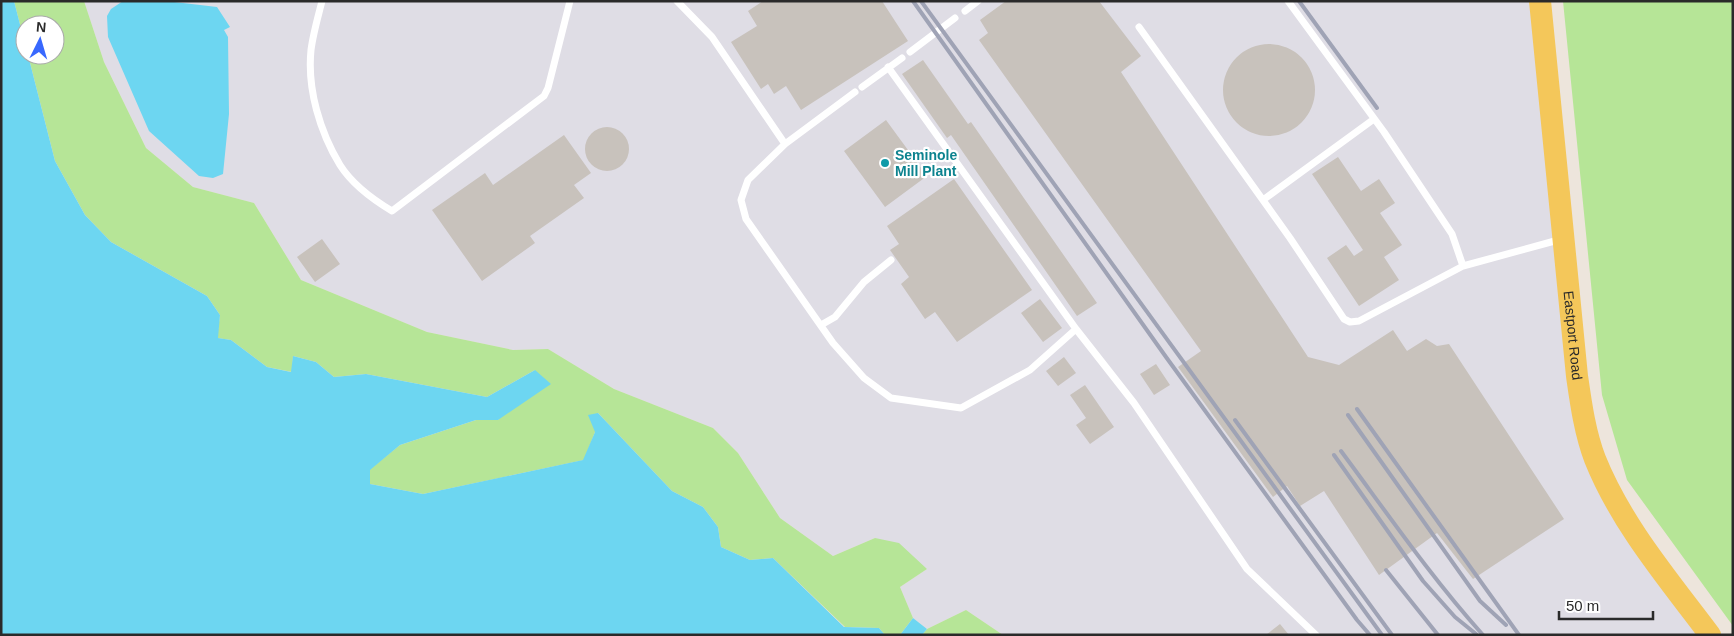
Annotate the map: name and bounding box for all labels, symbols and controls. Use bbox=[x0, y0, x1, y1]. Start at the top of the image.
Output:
north arrow bbox=[15, 15, 65, 65]
text: N bbox=[35, 19, 47, 35]
place label: Seminole Mill Plant bbox=[895, 147, 957, 179]
marker: Seminole Mill Plant bbox=[879, 157, 891, 169]
street label: Eastport Road bbox=[1561, 290, 1585, 381]
scale bar bbox=[1559, 588, 1653, 620]
text: 50 m bbox=[1566, 597, 1599, 614]

